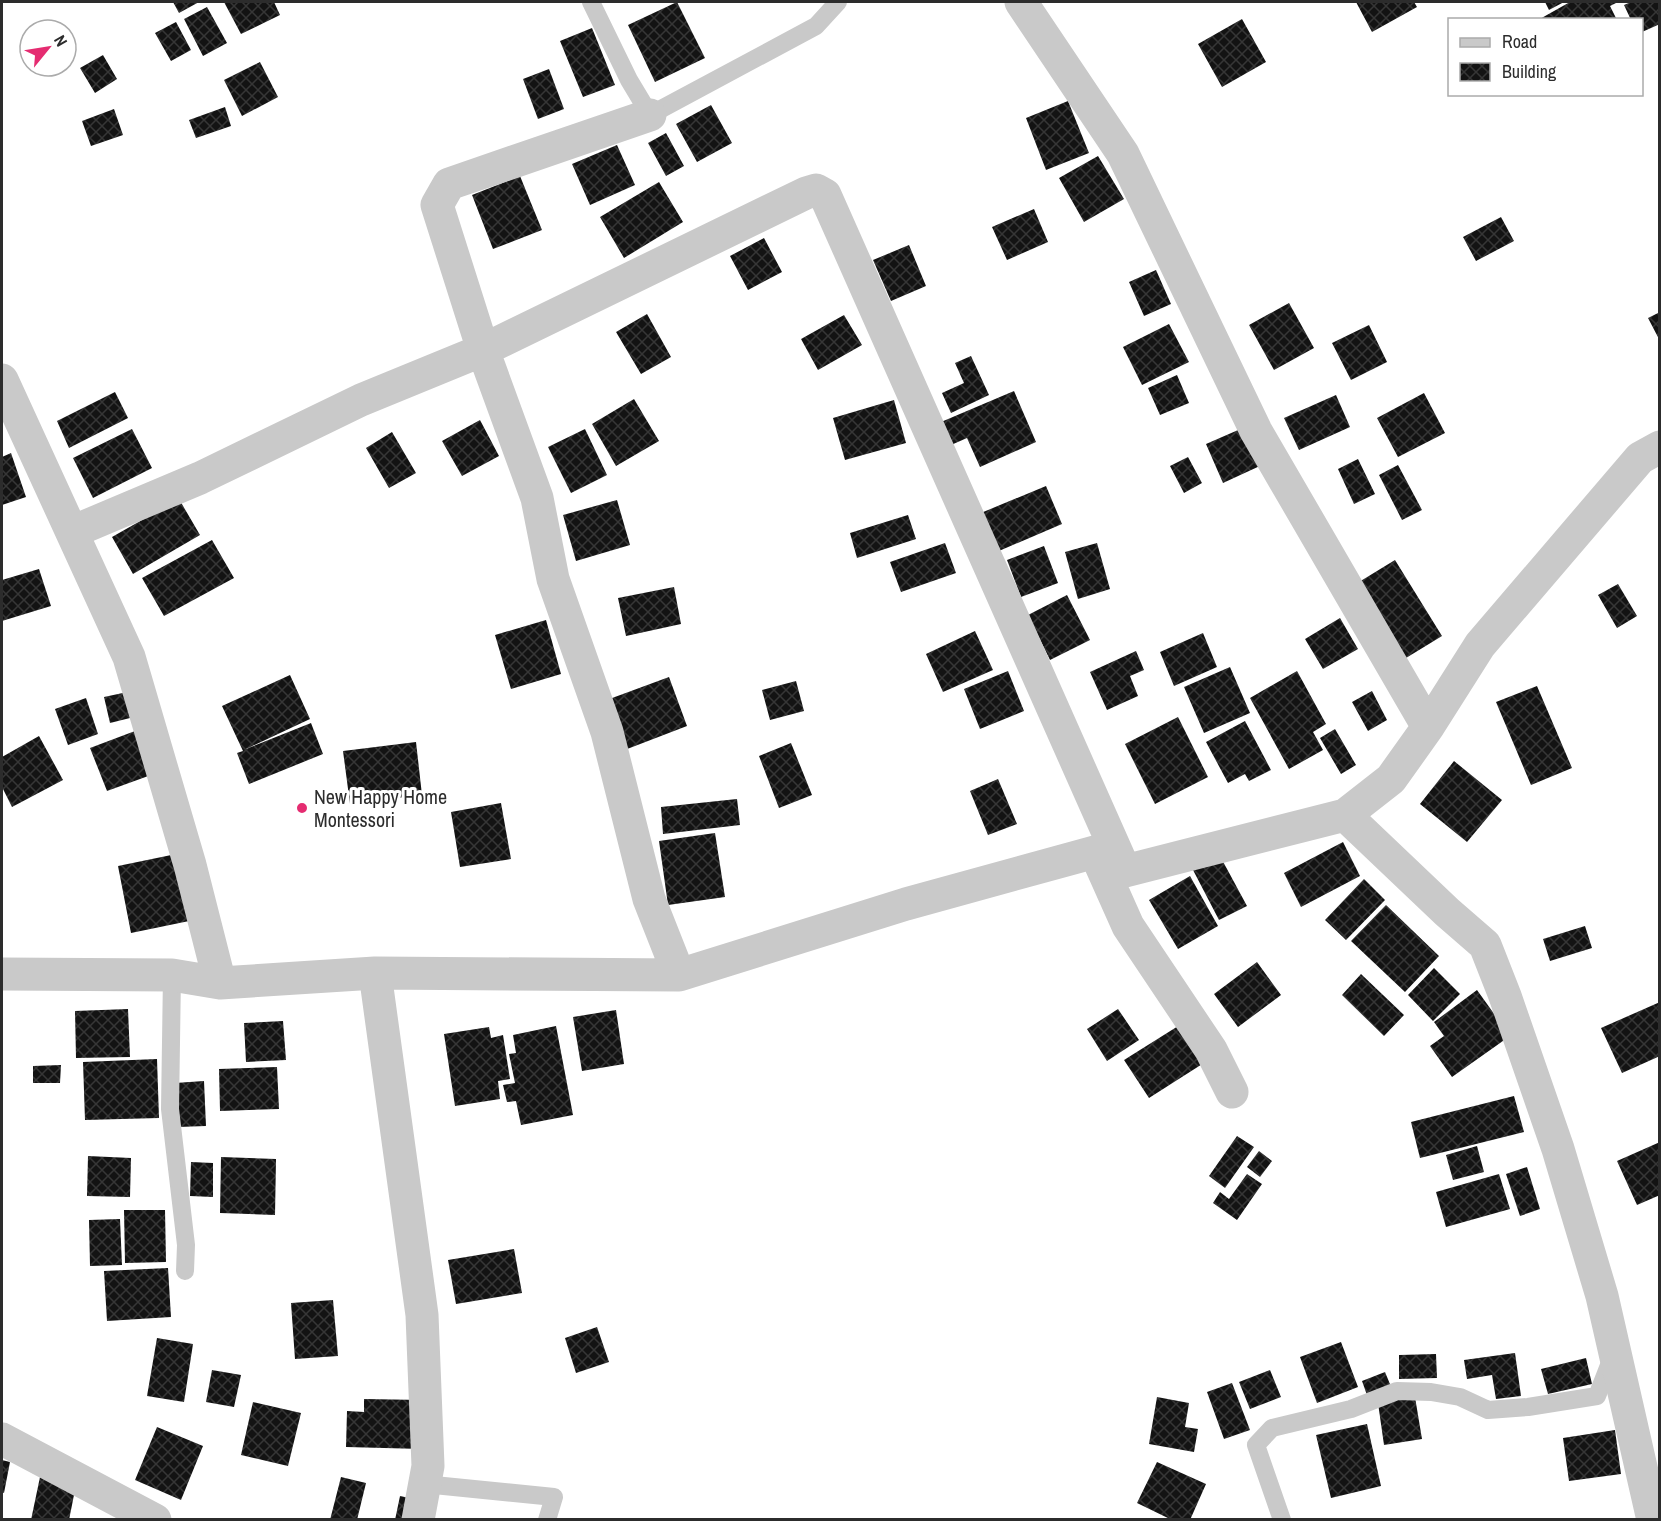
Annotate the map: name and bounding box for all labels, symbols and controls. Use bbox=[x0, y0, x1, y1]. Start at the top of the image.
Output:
north arrow bbox=[18, 18, 78, 78]
legend bbox=[1448, 18, 1643, 96]
text: Road bbox=[1502, 29, 1537, 54]
text: N bbox=[49, 31, 73, 50]
text: Building bbox=[1502, 59, 1557, 84]
place label: New Happy Home Montessori bbox=[314, 783, 447, 833]
marker: New Happy Home Montessori bbox=[295, 801, 309, 815]

